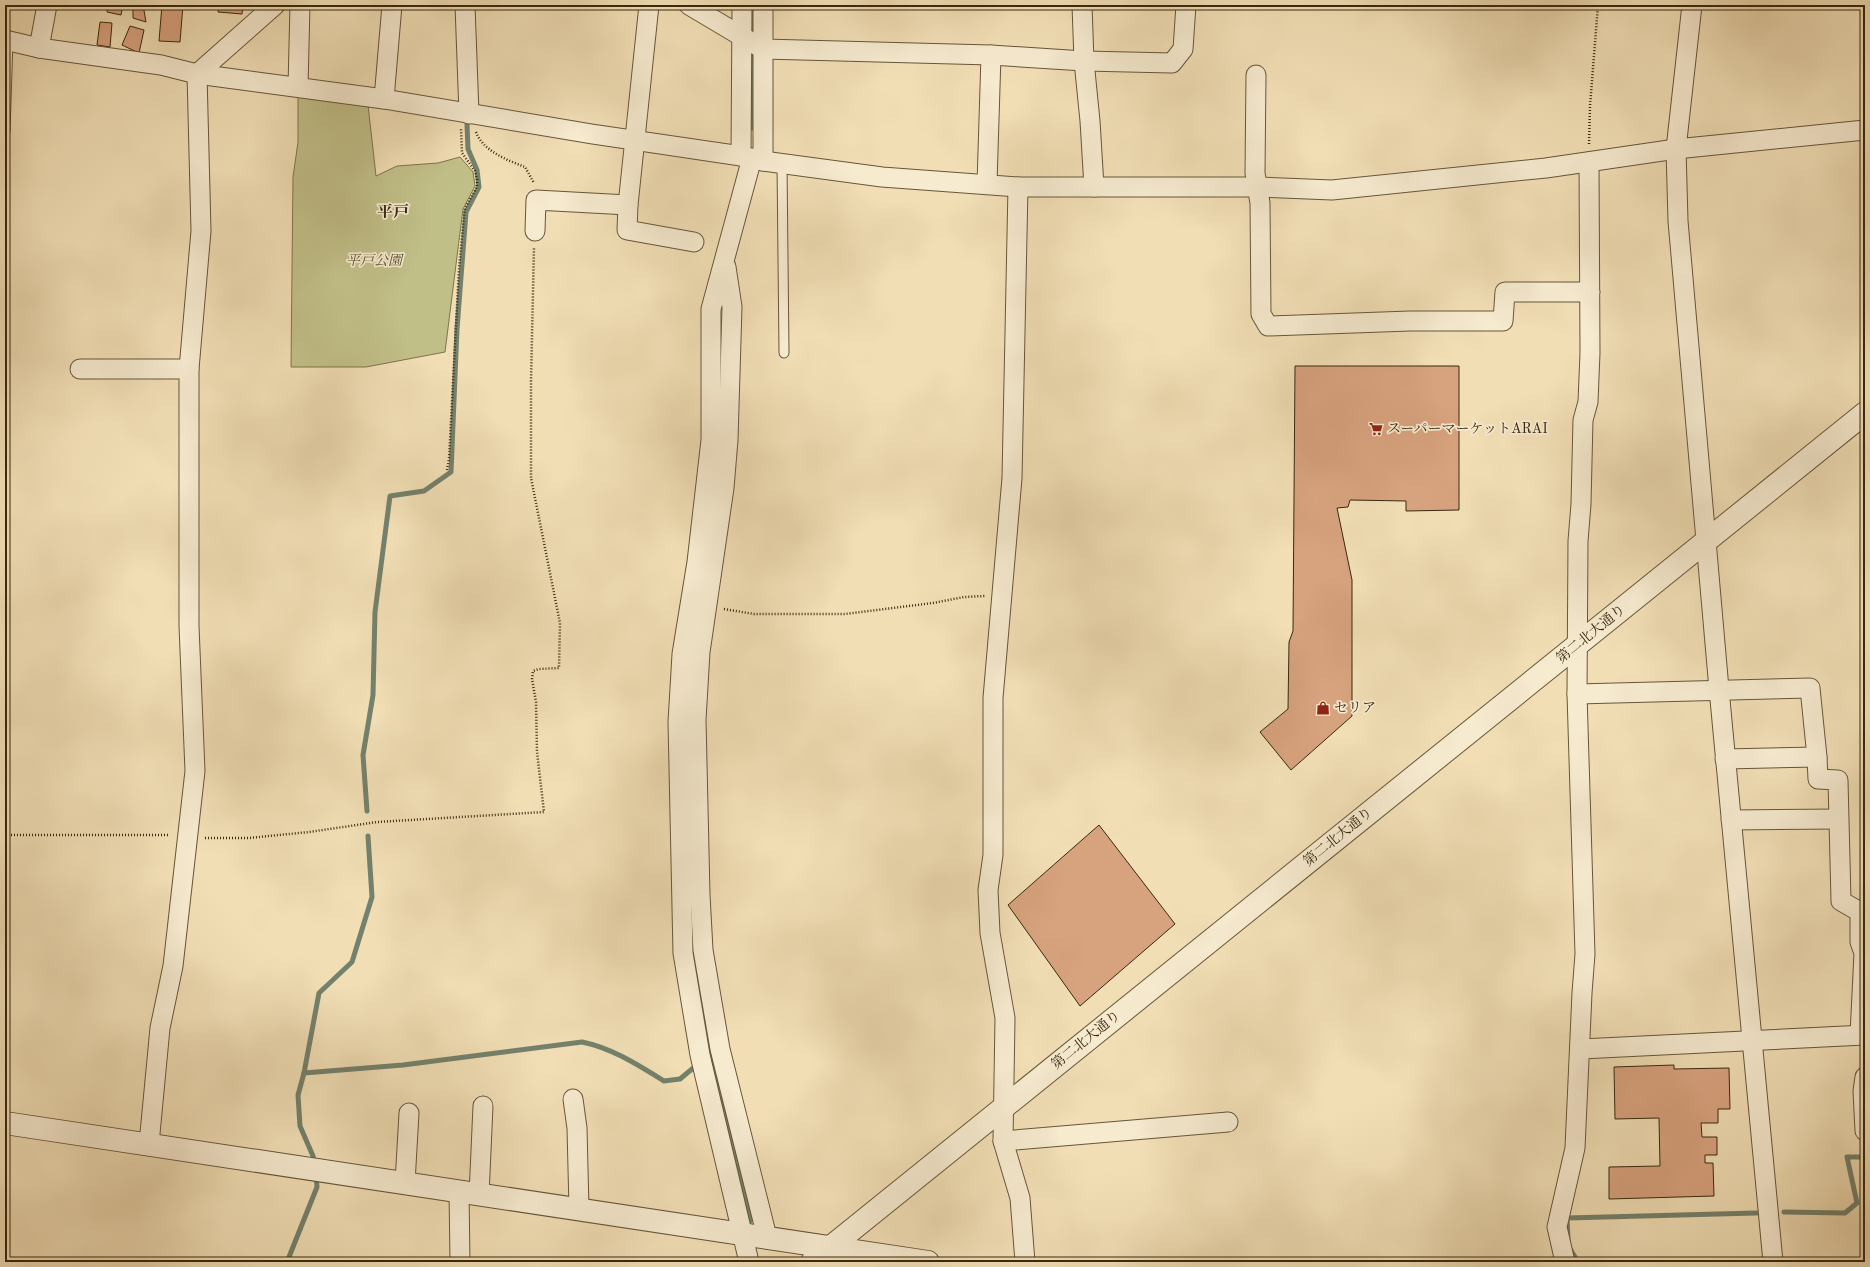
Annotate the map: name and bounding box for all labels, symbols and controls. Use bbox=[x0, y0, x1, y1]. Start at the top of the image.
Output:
district label: 平戸 bbox=[377, 203, 409, 221]
park label: 平戸公園 bbox=[346, 253, 404, 268]
supermarket icon: スーパーマーケットARAI bbox=[1368, 421, 1384, 437]
place label: スーパーマーケットARAI bbox=[1387, 422, 1548, 436]
street label: 第二北大通り bbox=[1553, 601, 1628, 666]
shop icon: セリア bbox=[1315, 700, 1331, 716]
place label: セリア bbox=[1334, 701, 1376, 715]
street label: 第二北大通り bbox=[1300, 804, 1375, 869]
street label: 第二北大通り bbox=[1048, 1007, 1123, 1072]

